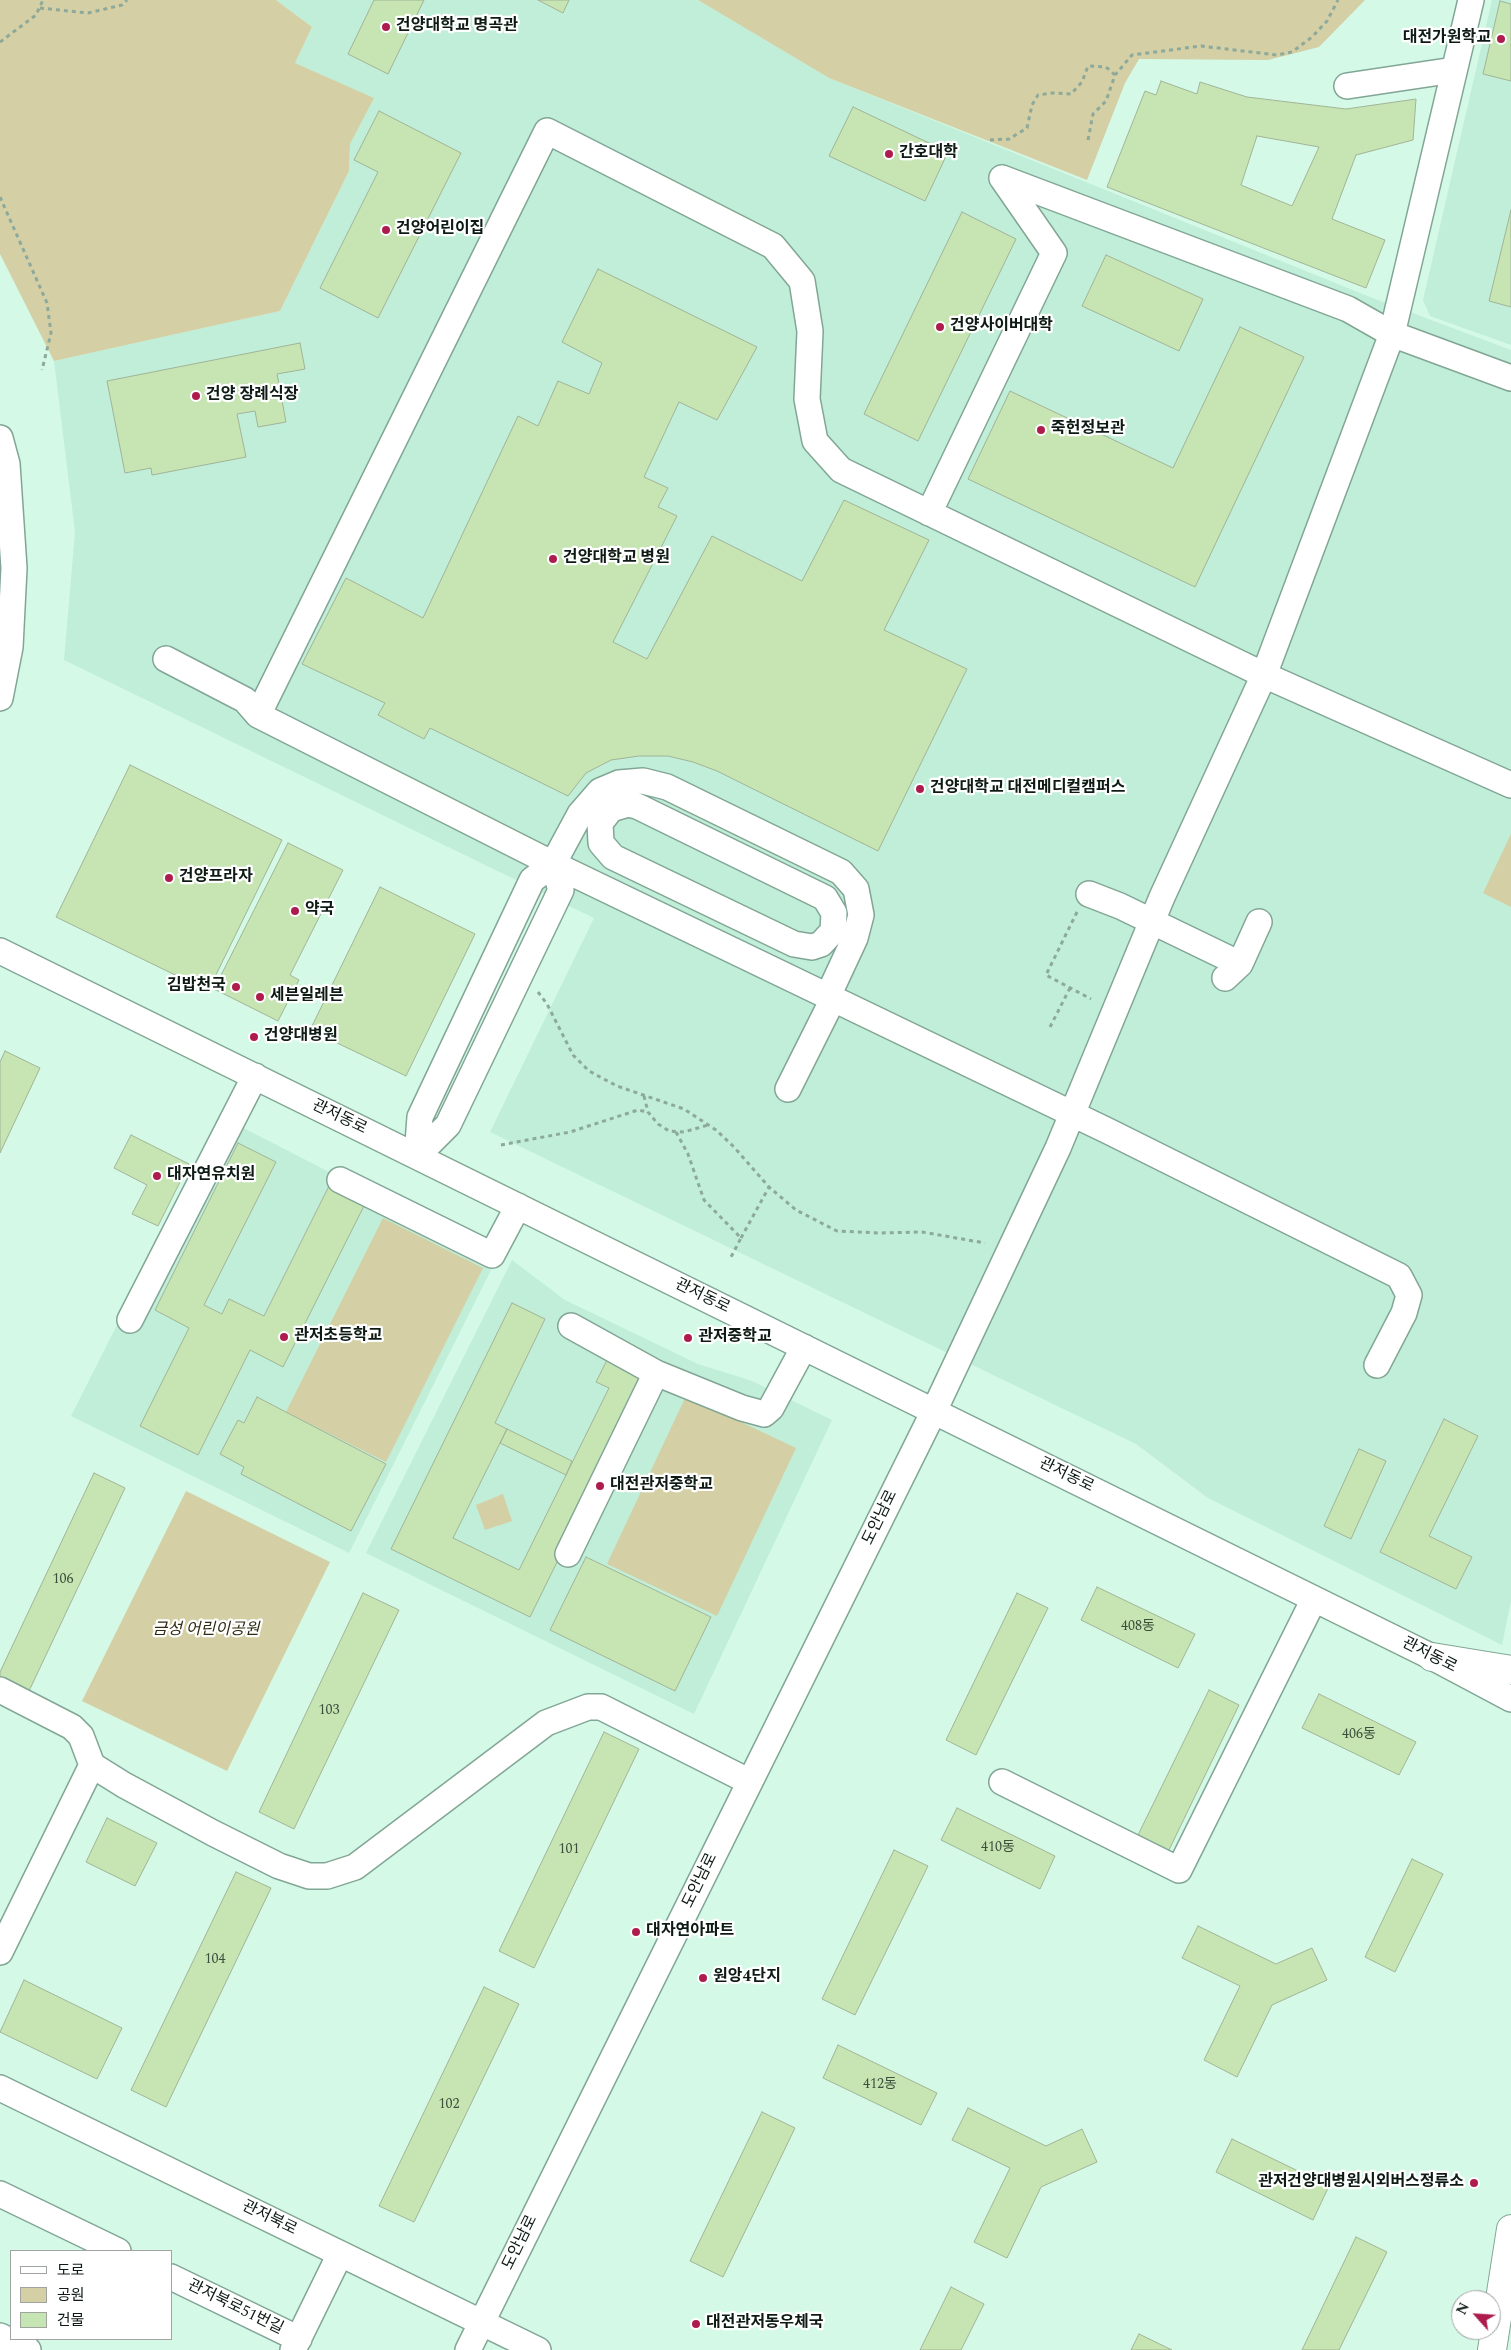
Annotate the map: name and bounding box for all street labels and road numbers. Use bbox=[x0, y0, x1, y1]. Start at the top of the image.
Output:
street label: 관저동로 bbox=[308, 1096, 370, 1140]
street label: 관저동로 bbox=[671, 1275, 733, 1319]
street label: 관저동로 bbox=[1035, 1454, 1097, 1498]
street label: 도안남로 bbox=[859, 1487, 903, 1549]
street label: 관저동로 bbox=[1398, 1634, 1460, 1678]
street label: 도안남로 bbox=[679, 1850, 723, 1912]
street label: 관저북로 bbox=[238, 2197, 300, 2241]
street label: 도안남로 bbox=[499, 2212, 543, 2274]
street label: 관저북로51번길 bbox=[184, 2277, 286, 2339]

